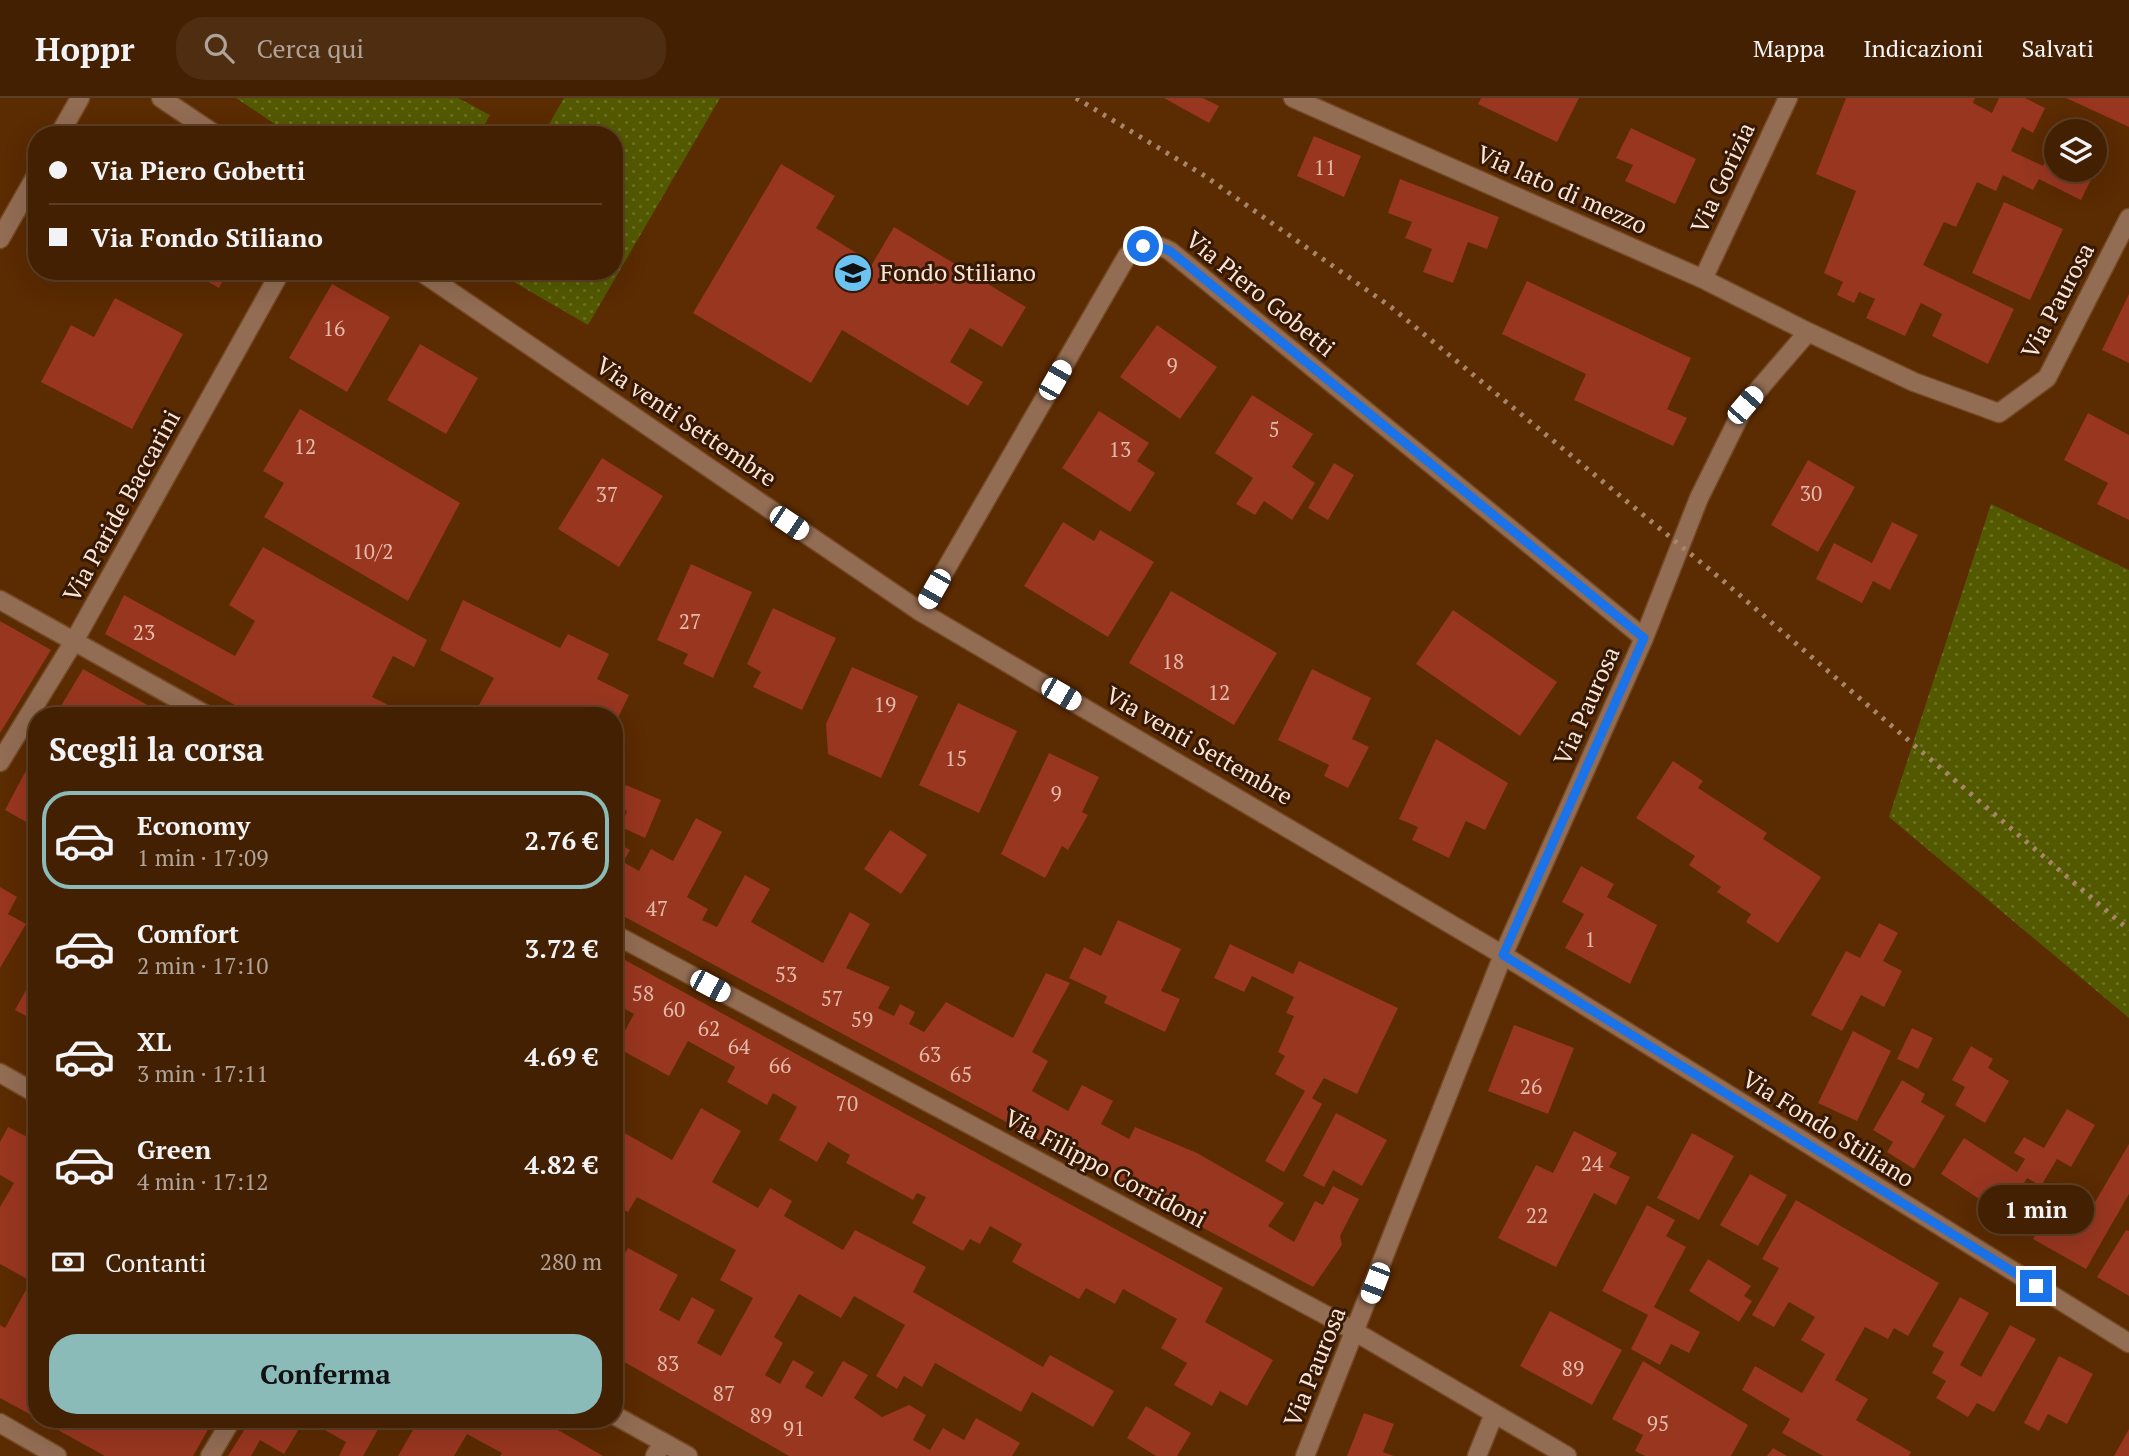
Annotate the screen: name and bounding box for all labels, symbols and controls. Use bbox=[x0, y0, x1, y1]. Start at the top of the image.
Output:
search box bbox=[176, 17, 666, 80]
text: Hoppr bbox=[35, 27, 134, 70]
icon: search bbox=[200, 29, 238, 67]
text: Cerca qui bbox=[256, 31, 364, 65]
text: Mappa bbox=[1753, 32, 1825, 64]
text: Indicazioni bbox=[1863, 32, 1983, 64]
text: Salvati bbox=[2021, 32, 2094, 64]
street label: Via Gorizia bbox=[1682, 117, 1762, 238]
map controls bbox=[2044, 119, 2107, 182]
button: layers bbox=[2044, 119, 2107, 182]
street label: Via lato di mezzo bbox=[1472, 137, 1653, 241]
text: Via Piero Gobetti bbox=[91, 153, 305, 187]
house number: 11 bbox=[1314, 153, 1336, 181]
text: Via Fondo Stiliano bbox=[91, 220, 323, 254]
street label: Via Piero Gobetti bbox=[1179, 223, 1342, 363]
route start bbox=[1127, 230, 1159, 262]
street label: Via Paurosa bbox=[2013, 237, 2101, 364]
school or university icon: Fondo Stiliano bbox=[832, 252, 874, 294]
place label: Fondo Stiliano bbox=[880, 256, 1036, 288]
house number: 16 bbox=[323, 314, 345, 342]
street label: Via venti Settembre bbox=[590, 349, 783, 494]
house number: 9 bbox=[1166, 351, 1178, 379]
car bbox=[1036, 357, 1075, 403]
car bbox=[1724, 382, 1767, 428]
street label: Via Paride Baccarini bbox=[55, 404, 187, 607]
house number: 5 bbox=[1268, 415, 1280, 443]
house number: 12 bbox=[294, 432, 316, 460]
house number: 13 bbox=[1109, 435, 1131, 463]
house number: 30 bbox=[1800, 479, 1822, 507]
house number: 37 bbox=[596, 480, 618, 508]
car bbox=[766, 503, 813, 543]
house number: 10/2 bbox=[353, 537, 393, 565]
car bbox=[915, 566, 954, 612]
house number: 27 bbox=[679, 607, 701, 635]
house number: 23 bbox=[133, 618, 155, 646]
street label: Via Paurosa bbox=[1546, 641, 1626, 770]
house number: 18 bbox=[1162, 647, 1184, 675]
car bbox=[1038, 674, 1085, 714]
street label: Via venti Settembre bbox=[1100, 678, 1299, 812]
house number: 12 bbox=[1208, 678, 1230, 706]
house number: 19 bbox=[874, 690, 896, 718]
text: Scegli la corsa bbox=[49, 728, 264, 770]
house number: 15 bbox=[945, 744, 967, 772]
house number: 9 bbox=[1050, 779, 1062, 807]
text: Economy bbox=[137, 808, 250, 842]
icon: car bbox=[53, 809, 116, 872]
text: 2.76 € bbox=[525, 823, 598, 857]
text: 1 min · 17:09 bbox=[137, 842, 269, 873]
house number: 47 bbox=[646, 894, 668, 922]
text: Comfort bbox=[137, 916, 239, 950]
icon: car bbox=[53, 917, 116, 980]
house number: 1 bbox=[1584, 925, 1596, 953]
text: 3.72 € bbox=[525, 931, 598, 965]
text: 2 min · 17:10 bbox=[137, 950, 269, 981]
house number: 53 bbox=[775, 960, 797, 988]
car bbox=[687, 967, 734, 1005]
house number: 58 bbox=[632, 979, 654, 1007]
house number: 57 bbox=[821, 984, 843, 1012]
house number: 60 bbox=[663, 995, 685, 1023]
house number: 59 bbox=[851, 1005, 873, 1033]
house number: 62 bbox=[698, 1014, 720, 1042]
text: XL bbox=[137, 1024, 171, 1058]
icon: car bbox=[53, 1025, 116, 1088]
house number: 64 bbox=[728, 1032, 751, 1060]
text: 4.69 € bbox=[525, 1039, 598, 1073]
house number: 63 bbox=[919, 1040, 941, 1068]
house number: 66 bbox=[769, 1051, 791, 1079]
text: 3 min · 17:11 bbox=[137, 1058, 269, 1089]
house number: 65 bbox=[950, 1060, 972, 1088]
street label: Via Fondo Stiliano bbox=[1736, 1062, 1921, 1194]
house number: 26 bbox=[1520, 1072, 1542, 1100]
house number: 70 bbox=[836, 1089, 858, 1117]
street label: Via Filippo Corridoni bbox=[999, 1101, 1212, 1235]
text: Green bbox=[137, 1132, 211, 1166]
icon: car bbox=[53, 1133, 116, 1196]
text: 4.82 € bbox=[525, 1147, 598, 1181]
house number: 24 bbox=[1581, 1149, 1604, 1177]
text: 4 min · 17:12 bbox=[137, 1166, 269, 1197]
callout: 1 min bbox=[1978, 1184, 2094, 1234]
text: 1 min bbox=[2005, 1194, 2067, 1225]
house number: 22 bbox=[1526, 1201, 1548, 1229]
icon: cash bbox=[49, 1243, 87, 1281]
text: Contanti bbox=[105, 1245, 207, 1279]
text: 280 m bbox=[540, 1246, 602, 1277]
car bbox=[1358, 1260, 1393, 1306]
route end bbox=[2020, 1270, 2052, 1302]
street label: Via Paurosa bbox=[1275, 1302, 1353, 1431]
button: Conferma bbox=[49, 1334, 602, 1414]
house number: 83 bbox=[657, 1349, 679, 1377]
house number: 89 bbox=[1562, 1354, 1584, 1382]
house number: 87 bbox=[713, 1379, 735, 1407]
house number: 89 bbox=[750, 1401, 772, 1429]
house number: 95 bbox=[1647, 1409, 1669, 1437]
house number: 91 bbox=[783, 1414, 805, 1442]

